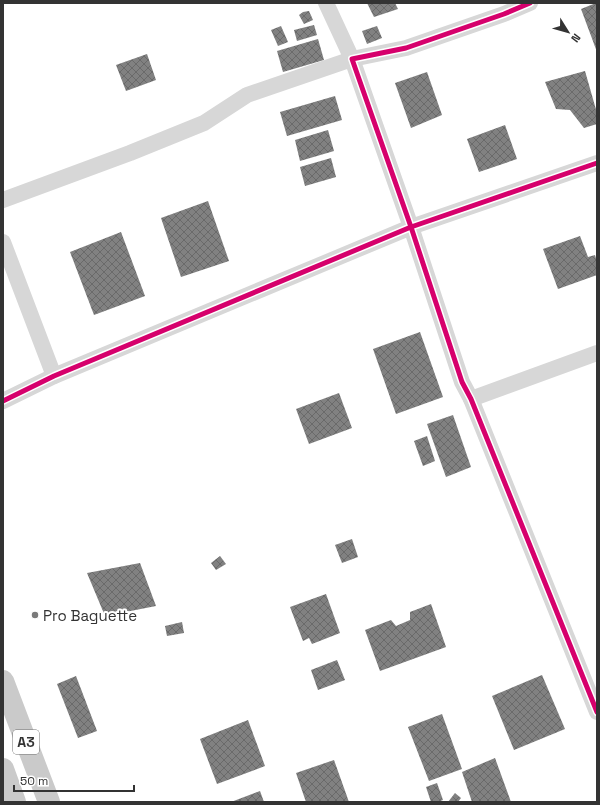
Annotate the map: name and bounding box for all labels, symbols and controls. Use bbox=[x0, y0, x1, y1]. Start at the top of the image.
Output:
north arrow bbox=[548, 12, 588, 52]
text: N bbox=[568, 31, 584, 45]
place label: Pro Baguette bbox=[43, 606, 137, 625]
marker: Pro Baguette bbox=[30, 610, 40, 620]
road number: A3 bbox=[13, 730, 39, 754]
scale bar bbox=[14, 767, 134, 793]
text: 50 m bbox=[20, 773, 48, 789]

